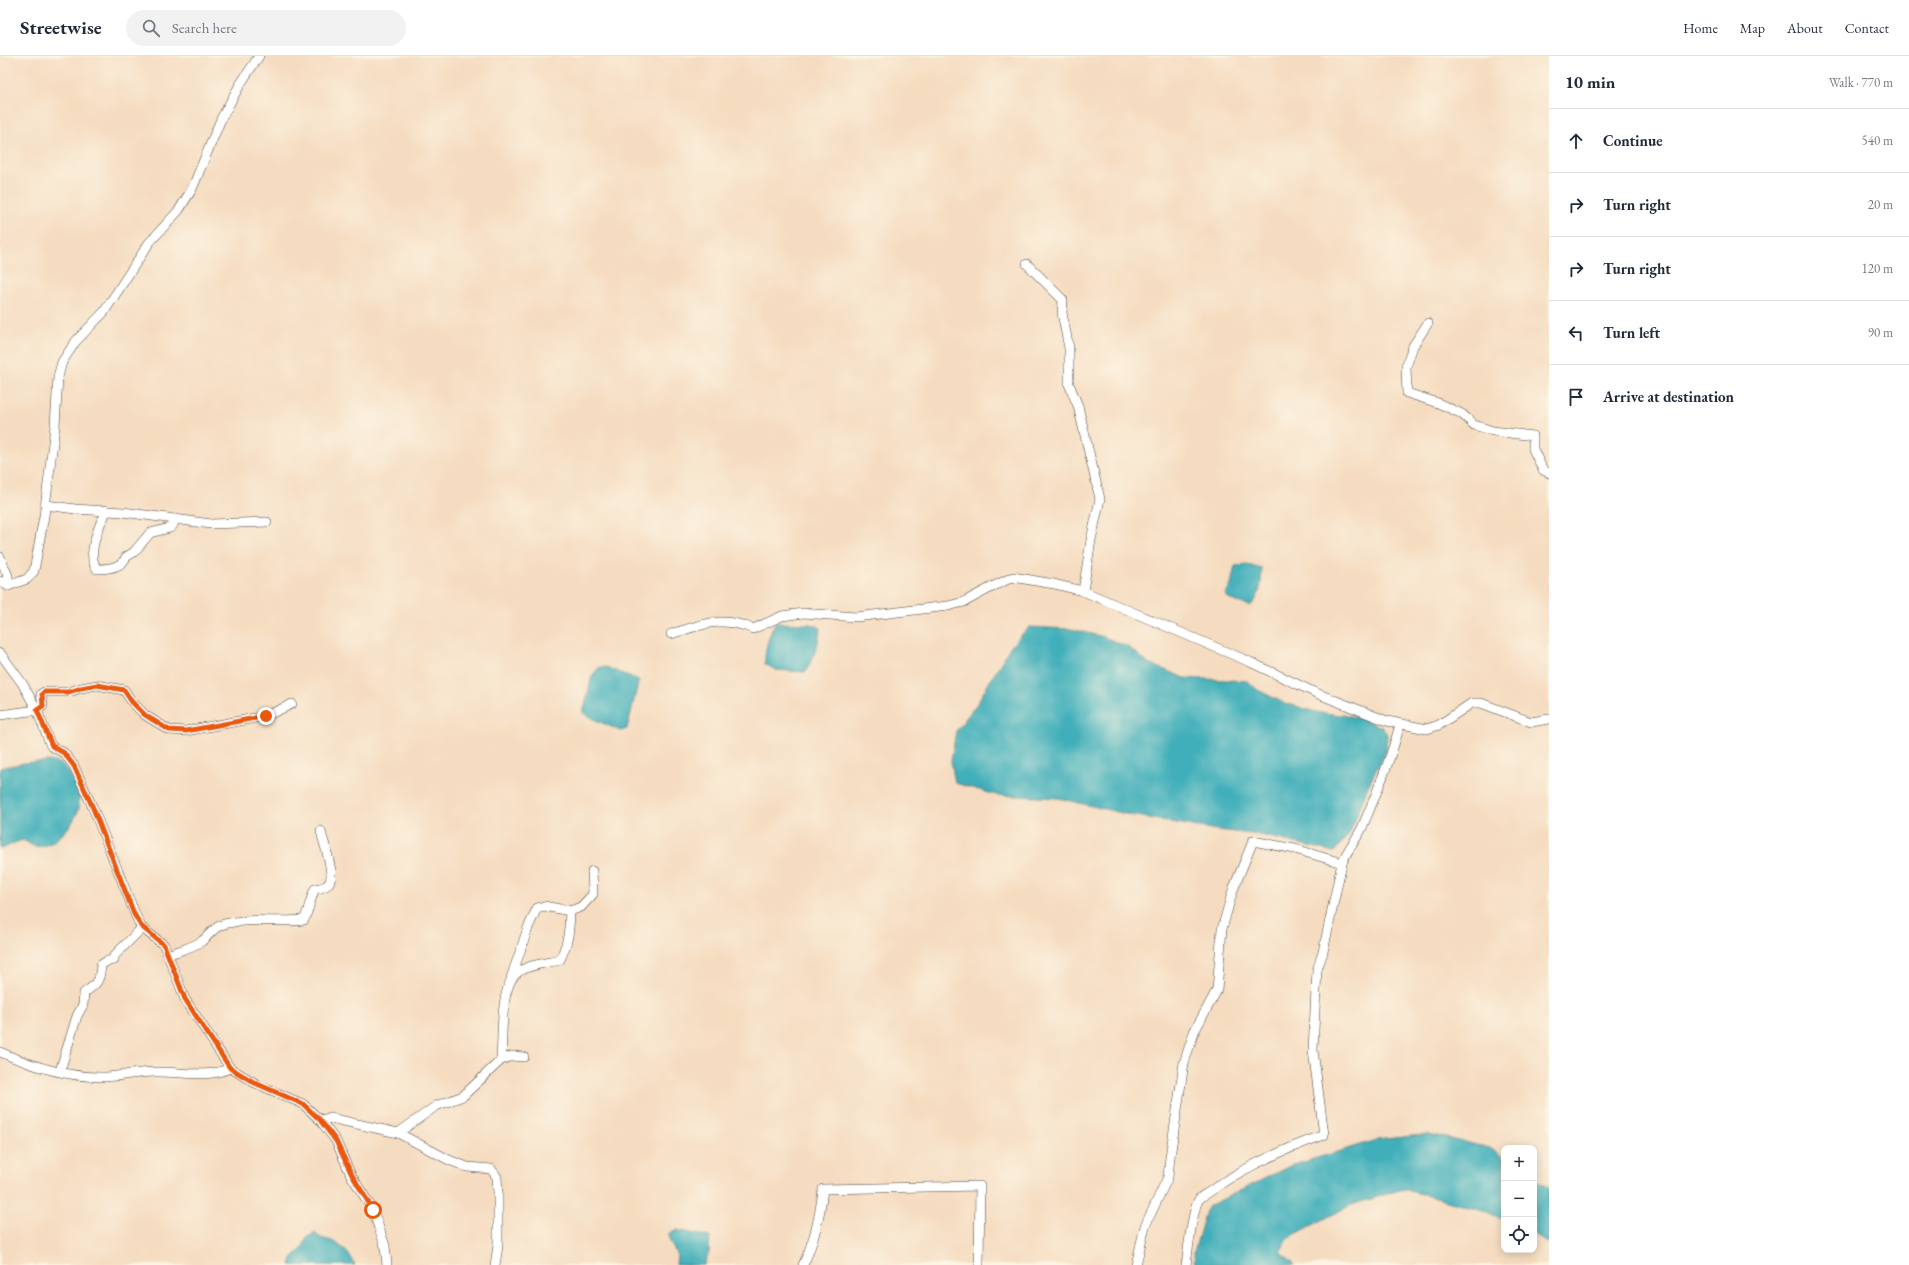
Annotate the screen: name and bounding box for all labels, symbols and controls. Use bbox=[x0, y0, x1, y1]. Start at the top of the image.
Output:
search box bbox=[126, 10, 406, 46]
text: Streetwise bbox=[20, 15, 102, 40]
icon: search bbox=[140, 17, 162, 39]
text: Search here bbox=[172, 18, 237, 37]
text: Home bbox=[1683, 19, 1718, 37]
text: Map bbox=[1740, 19, 1765, 37]
text: About bbox=[1787, 19, 1823, 37]
text: Contact bbox=[1845, 19, 1889, 37]
text: 10 min bbox=[1565, 71, 1615, 93]
text: Walk · 770 m bbox=[1829, 74, 1893, 91]
icon: ahead bbox=[1565, 130, 1587, 152]
text: Continue bbox=[1603, 131, 1663, 150]
text: 540 m bbox=[1862, 132, 1893, 149]
icon: right bbox=[1565, 194, 1587, 216]
text: Turn right bbox=[1603, 195, 1671, 214]
text: 20 m bbox=[1868, 196, 1893, 213]
icon: right bbox=[1565, 258, 1587, 280]
text: Turn right bbox=[1603, 259, 1671, 278]
text: 120 m bbox=[1862, 260, 1893, 277]
icon: left bbox=[1565, 322, 1587, 344]
text: Turn left bbox=[1603, 323, 1660, 342]
text: 90 m bbox=[1868, 324, 1893, 341]
icon: arrive bbox=[1565, 386, 1587, 408]
text: Arrive at destination bbox=[1603, 387, 1734, 406]
route end bbox=[257, 707, 275, 725]
map controls bbox=[1501, 1145, 1537, 1253]
button: + bbox=[1501, 1145, 1537, 1181]
button: − bbox=[1501, 1181, 1537, 1217]
route start bbox=[364, 1201, 382, 1219]
button: locate bbox=[1501, 1217, 1537, 1253]

